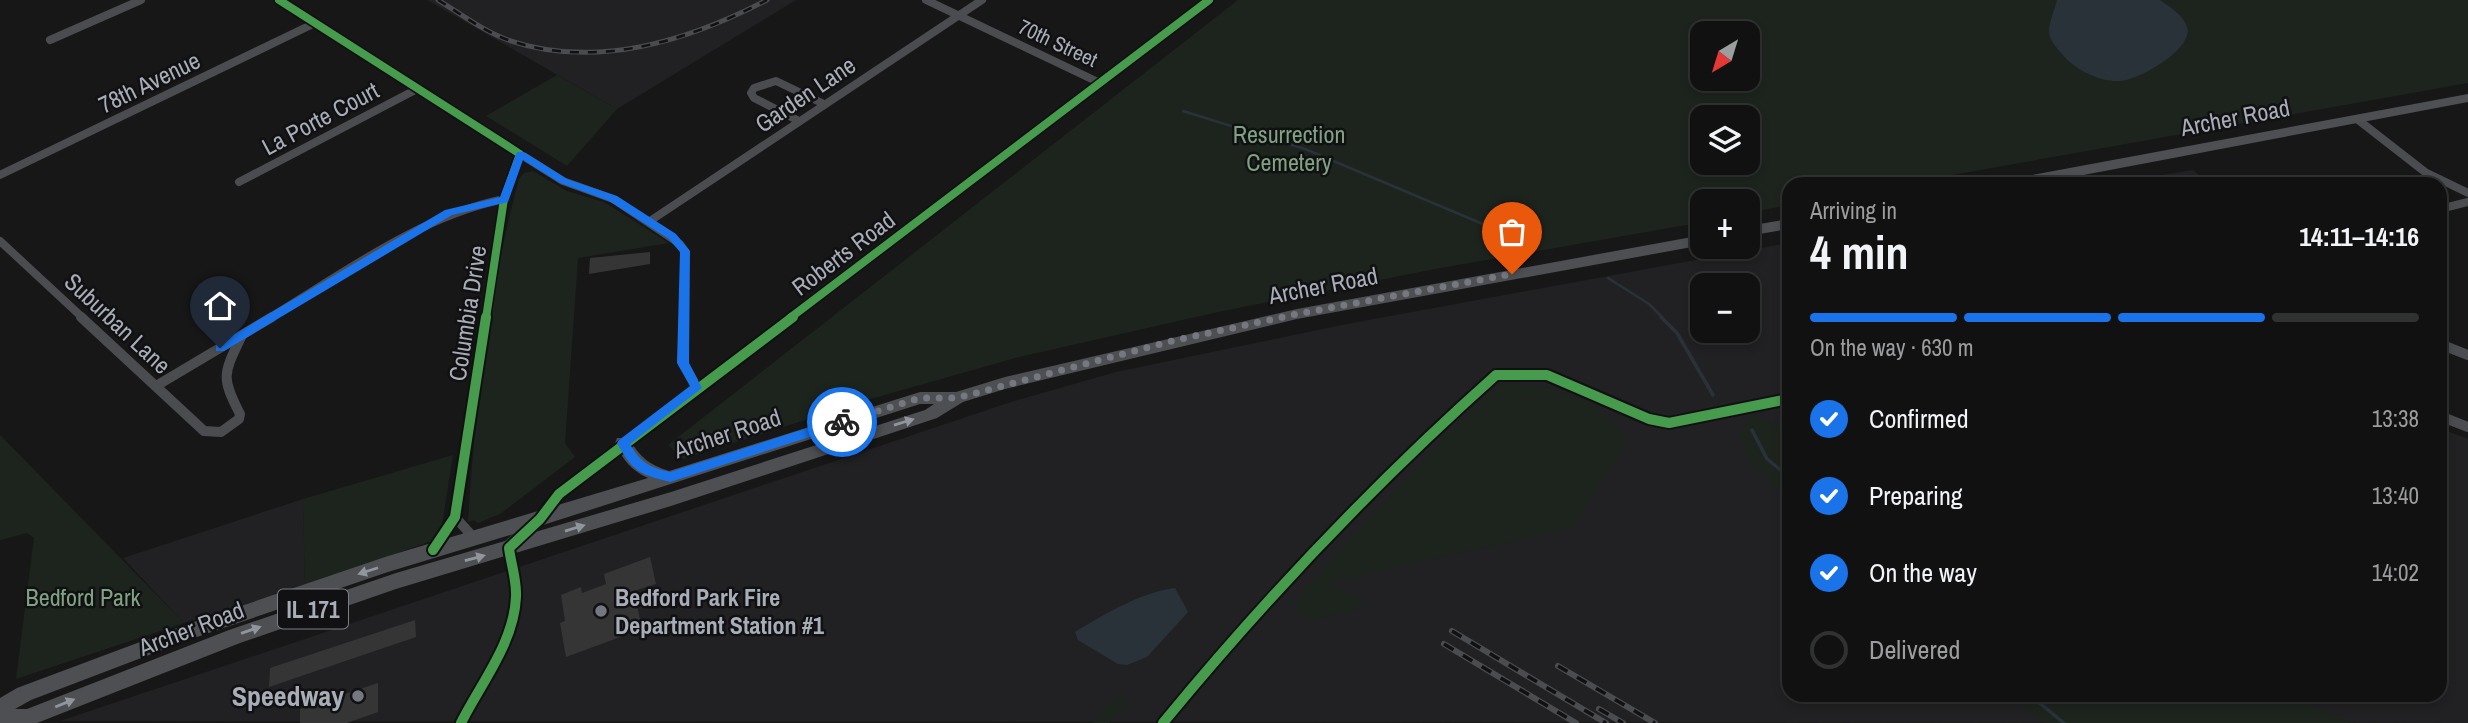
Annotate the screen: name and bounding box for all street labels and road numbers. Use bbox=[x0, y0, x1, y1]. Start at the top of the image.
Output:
street label: 70th Street bbox=[1014, 12, 1102, 74]
street label: 78th Avenue bbox=[93, 44, 205, 120]
street label: Garden Lane bbox=[748, 49, 862, 139]
street label: La Porte Court bbox=[256, 74, 384, 162]
street label: Archer Road bbox=[2177, 91, 2292, 143]
street label: Roberts Road bbox=[785, 204, 901, 302]
street label: Columbia Drive bbox=[441, 243, 493, 383]
street label: Archer Road bbox=[1265, 259, 1380, 311]
street label: Suburban Lane bbox=[58, 265, 178, 381]
street label: Archer Road bbox=[669, 401, 784, 466]
road number: IL 171 bbox=[278, 590, 348, 628]
street label: Archer Road bbox=[133, 593, 248, 663]

